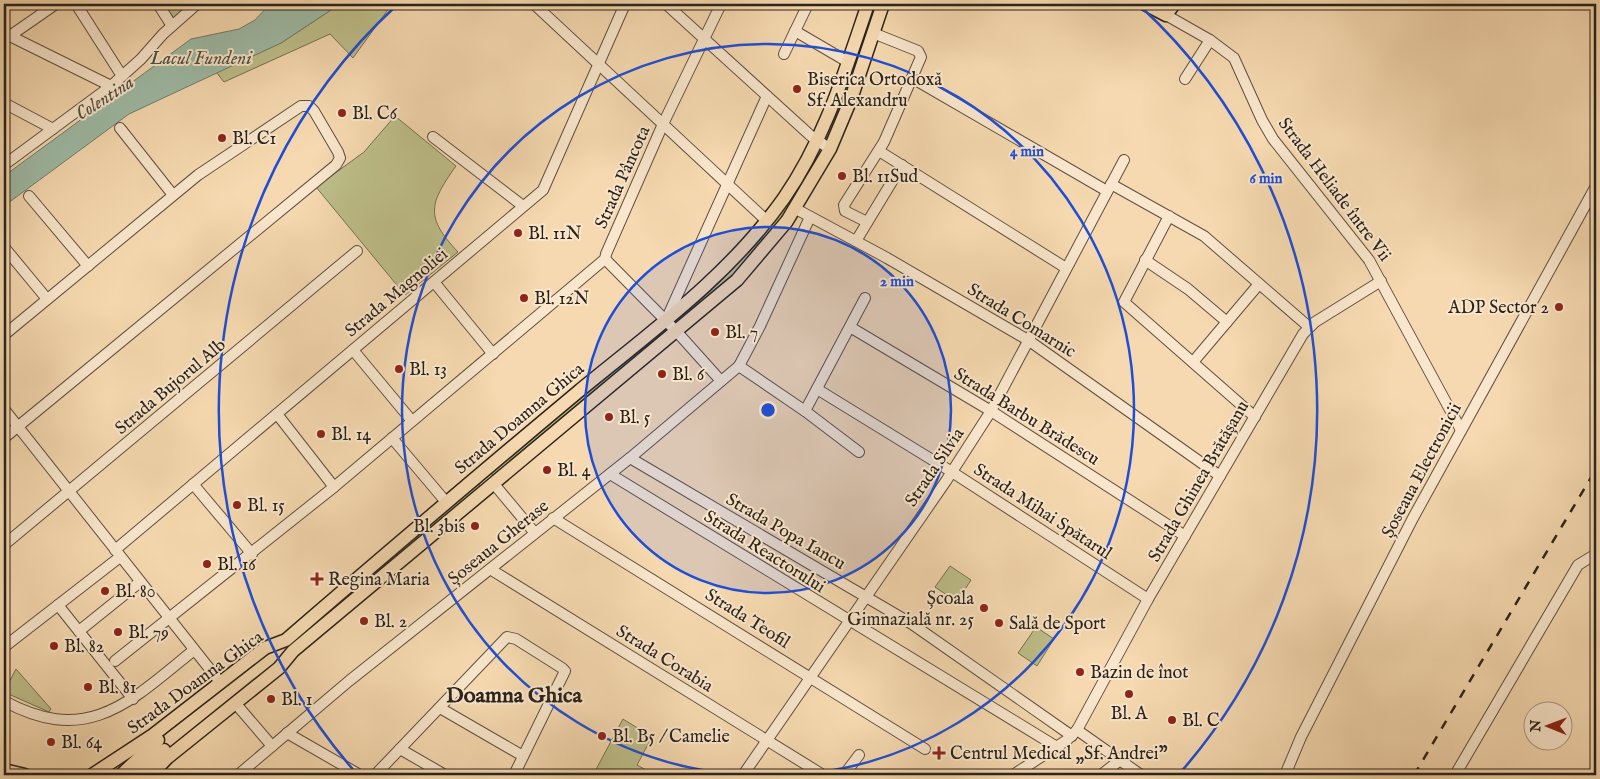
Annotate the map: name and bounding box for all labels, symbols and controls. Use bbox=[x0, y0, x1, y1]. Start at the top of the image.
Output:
water label: Lacul Fundeni bbox=[149, 47, 253, 71]
place label: Biserica Ortodoxă Sf. Alexandru bbox=[807, 69, 942, 113]
water label: Colentina bbox=[71, 71, 139, 126]
marker: Biserica Ortodoxă Sf. Alexandru bbox=[791, 83, 803, 95]
place label: Bl. C6 bbox=[352, 103, 397, 126]
marker: Bl. C6 bbox=[336, 107, 348, 119]
street label: Strada Heliade între Vii bbox=[1272, 113, 1396, 267]
street label: Strada Pâncota bbox=[590, 122, 656, 233]
place label: Bl. C1 bbox=[232, 128, 276, 151]
marker: Bl. C1 bbox=[216, 132, 228, 144]
text: 4 min bbox=[1010, 142, 1044, 161]
place label: Bl. 11Sud bbox=[852, 166, 919, 189]
text: 6 min bbox=[1249, 169, 1283, 188]
marker: Bl. 11Sud bbox=[836, 170, 848, 182]
place label: Bl. 11N bbox=[528, 223, 582, 246]
marker: Bl. 11N bbox=[512, 227, 524, 239]
street label: Strada Magnoliei bbox=[341, 243, 453, 343]
text: 2 min bbox=[880, 272, 914, 291]
street label: Strada Comarnic bbox=[963, 279, 1080, 364]
place label: Bl. 12N bbox=[534, 288, 590, 311]
marker: Bl. 12N bbox=[518, 292, 530, 304]
place label: ADP Sector 2 bbox=[1447, 297, 1549, 320]
marker: ADP Sector 2 bbox=[1553, 301, 1565, 313]
place label: Bl. 7 bbox=[725, 322, 758, 345]
marker: Bl. 7 bbox=[709, 326, 721, 338]
street label: Strada Bujorul Alb bbox=[111, 334, 231, 440]
street label: Strada Doamna Ghica bbox=[450, 358, 590, 480]
place label: Bl. 13 bbox=[409, 359, 447, 382]
marker: Bl. 13 bbox=[393, 363, 405, 375]
street label: Strada Barbu Brădescu bbox=[949, 363, 1103, 471]
place label: Bl. 6 bbox=[672, 364, 705, 387]
marker: Bl. 6 bbox=[656, 368, 668, 380]
street label: Strada Ghinea Brătășanu bbox=[1144, 397, 1255, 567]
street label: Șoseaua Electronicii bbox=[1377, 399, 1468, 542]
centre of rings bbox=[759, 401, 777, 419]
place label: Bl. 5 bbox=[619, 407, 651, 430]
marker: Bl. 5 bbox=[603, 411, 615, 423]
place label: Bl. 14 bbox=[331, 424, 371, 447]
street label: Strada Silvia bbox=[900, 424, 970, 512]
marker: Bl. 14 bbox=[315, 428, 327, 440]
street label: Strada Mihai Spătarul bbox=[969, 459, 1116, 566]
place label: Bl. 4 bbox=[557, 460, 591, 483]
marker: Bl. 4 bbox=[541, 464, 553, 476]
street label: Strada Popa Iancu bbox=[721, 489, 849, 576]
place label: Bl. 15 bbox=[247, 495, 285, 518]
street label: Șoseaua Gherase bbox=[444, 495, 554, 591]
marker: Bl. 15 bbox=[231, 499, 243, 511]
street label: Strada Reactorului bbox=[699, 506, 829, 599]
place label: Bl. 3bis bbox=[413, 516, 465, 539]
marker: Bl. 3bis bbox=[469, 520, 481, 532]
place label: Bl. 16 bbox=[217, 554, 256, 577]
marker: Bl. 16 bbox=[201, 558, 213, 570]
place label: Regina Maria bbox=[328, 569, 430, 592]
marker: Regina Maria bbox=[310, 572, 324, 586]
place label: Bl. 80 bbox=[115, 581, 156, 604]
street label: Strada Teofil bbox=[700, 584, 794, 655]
marker: Bl. 80 bbox=[99, 585, 111, 597]
place label: Școala Gimnazială nr. 25 bbox=[847, 588, 974, 632]
marker: Școala Gimnazială nr. 25 bbox=[978, 602, 990, 614]
place label: Bl. 2 bbox=[374, 611, 407, 634]
place label: Sală de Sport bbox=[1009, 613, 1106, 636]
marker: Bl. 2 bbox=[358, 615, 370, 627]
marker: Sală de Sport bbox=[993, 617, 1005, 629]
street label: Strada Corabia bbox=[611, 620, 717, 698]
place label: Bl. 79 bbox=[128, 622, 169, 645]
marker: Bl. 79 bbox=[112, 626, 124, 638]
street label: Strada Doamna Ghica bbox=[123, 626, 268, 740]
place label: Bl. 82 bbox=[64, 636, 104, 659]
marker: Bl. 82 bbox=[48, 640, 60, 652]
place label: Bazin de înot bbox=[1090, 662, 1188, 685]
marker: Bazin de înot bbox=[1074, 666, 1086, 678]
place label: Bl. 81 bbox=[98, 677, 136, 700]
marker: Bl. 81 bbox=[82, 681, 94, 693]
district label: Doamna Ghica bbox=[446, 682, 582, 710]
marker: Bl. A bbox=[1123, 688, 1135, 700]
place label: Bl. 1 bbox=[281, 689, 312, 712]
marker: Bl. 1 bbox=[265, 693, 277, 705]
north arrow bbox=[1522, 702, 1572, 752]
place label: Bl. A bbox=[1111, 703, 1148, 726]
place label: Bl. C bbox=[1182, 710, 1220, 733]
marker: Bl. C bbox=[1166, 714, 1178, 726]
text: N bbox=[1527, 720, 1545, 733]
place label: Bl. B5 / Camelie bbox=[612, 726, 730, 749]
marker: Bl. B5 / Camelie bbox=[596, 730, 608, 742]
place label: Bl. 64 bbox=[61, 732, 102, 755]
marker: Bl. 64 bbox=[45, 736, 57, 748]
place label: Centrul Medical „Sf. Andrei” bbox=[950, 743, 1168, 766]
marker: Centrul Medical „Sf. Andrei” bbox=[932, 746, 946, 760]

